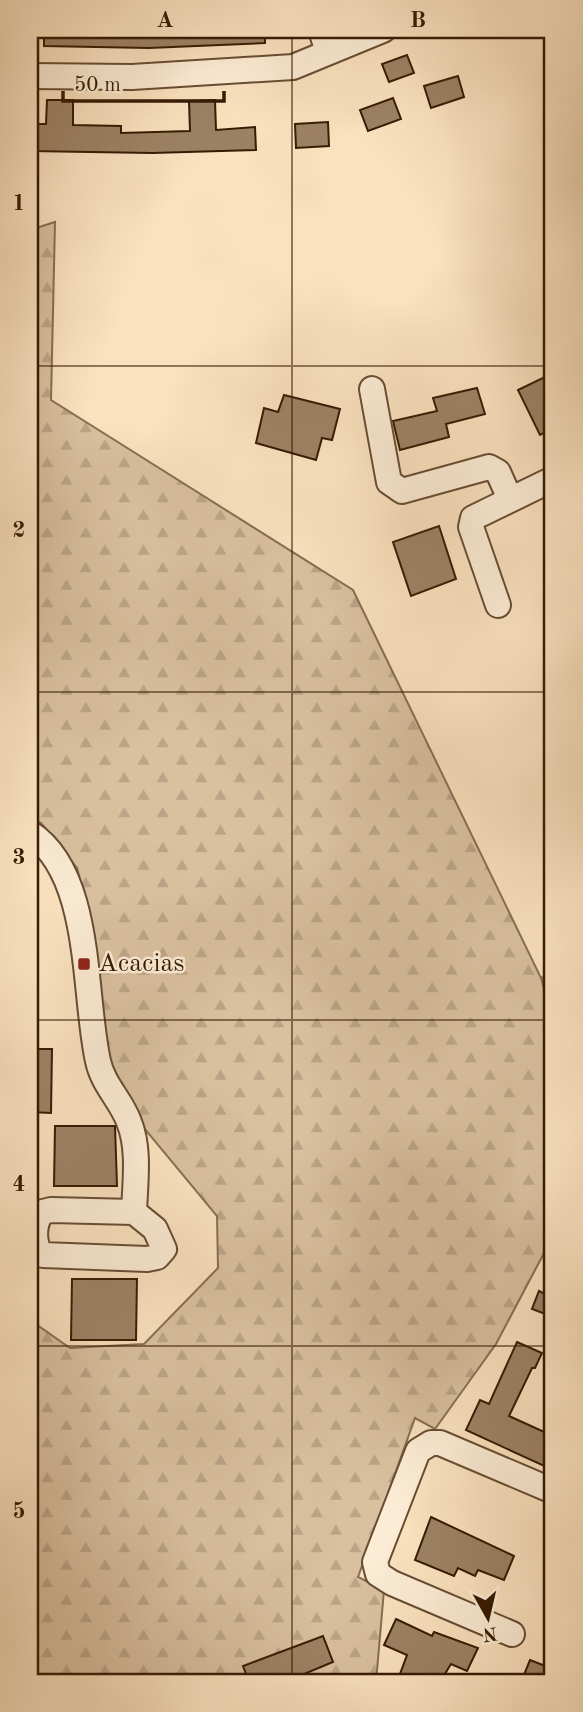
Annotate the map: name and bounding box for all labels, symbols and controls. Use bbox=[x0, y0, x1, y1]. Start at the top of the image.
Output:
text: A bbox=[156, 9, 174, 32]
text: B bbox=[410, 9, 426, 32]
scale bar bbox=[63, 60, 224, 104]
text: 50 m bbox=[74, 75, 121, 96]
text: 1 bbox=[12, 192, 26, 215]
text: 2 bbox=[12, 519, 26, 542]
text: 3 bbox=[12, 846, 26, 869]
place label: Acacias bbox=[98, 951, 185, 977]
marker: Acacias bbox=[76, 956, 92, 972]
text: 4 bbox=[12, 1173, 26, 1196]
text: 5 bbox=[12, 1500, 26, 1523]
north arrow bbox=[454, 1582, 524, 1652]
text: N bbox=[481, 1622, 499, 1643]

